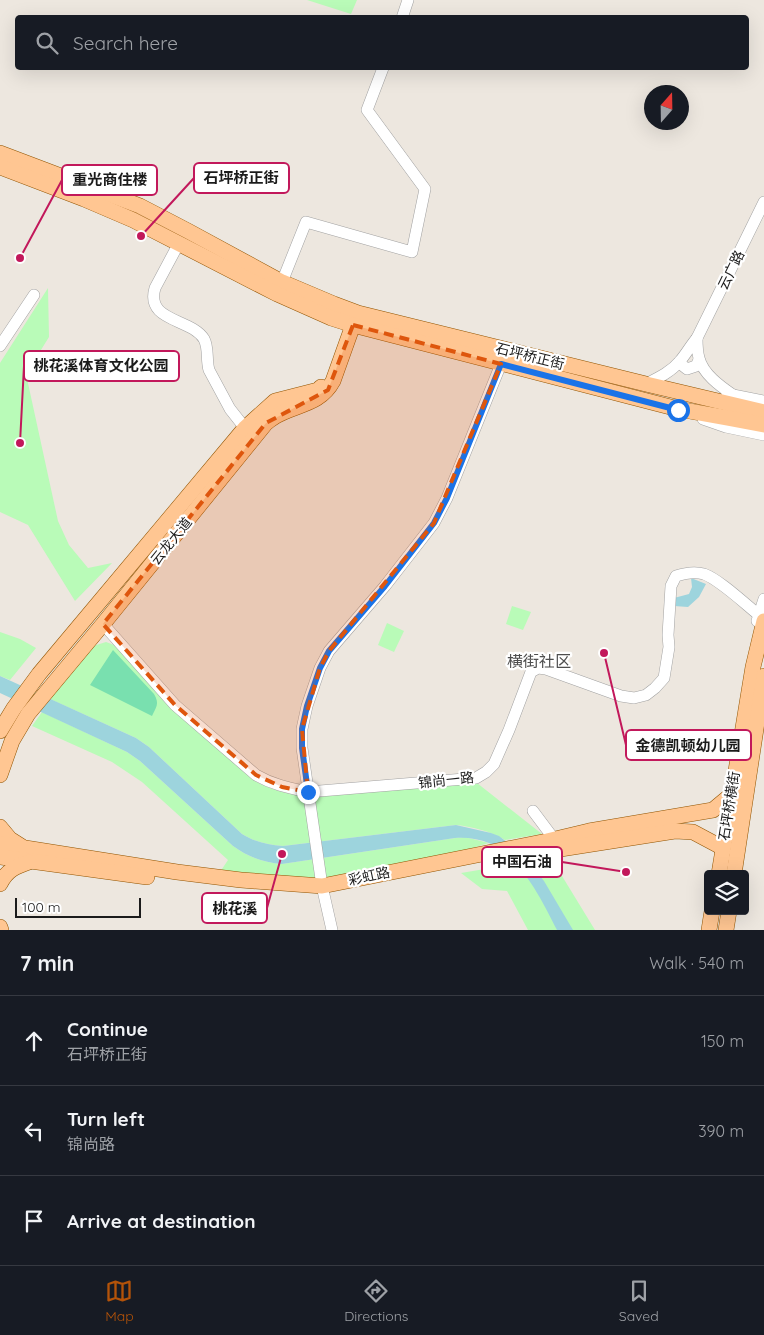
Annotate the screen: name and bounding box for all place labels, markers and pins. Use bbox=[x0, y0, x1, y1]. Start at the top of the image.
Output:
callout: 石坪桥正街 bbox=[194, 163, 289, 193]
callout: 重光商住楼 bbox=[62, 165, 157, 195]
callout: 桃花溪体育文化公园 bbox=[24, 351, 179, 381]
callout: 金德凯顿幼儿园 bbox=[626, 730, 751, 760]
callout: 中国石油 bbox=[482, 847, 562, 877]
callout: 桃花溪 bbox=[202, 893, 267, 923]

